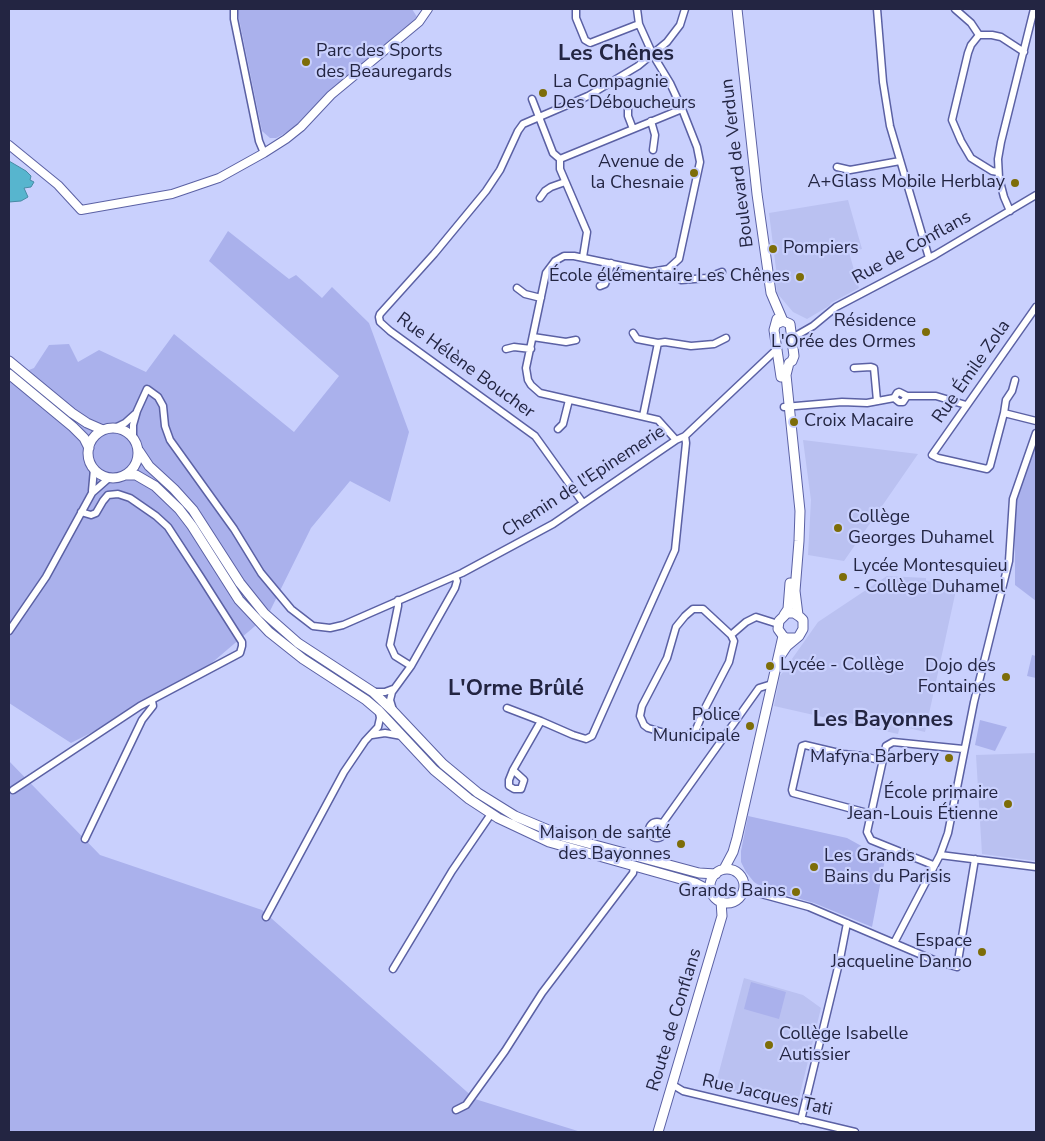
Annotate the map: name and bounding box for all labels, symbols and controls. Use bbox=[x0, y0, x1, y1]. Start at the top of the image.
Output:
place label: Parc des Sports des Beauregards bbox=[316, 41, 452, 84]
district label: Les Chênes bbox=[558, 42, 674, 68]
marker: Parc des Sports des Beauregards bbox=[300, 56, 312, 68]
place label: La Compagnie Des Déboucheurs bbox=[553, 72, 696, 115]
street label: Boulevard de Verdun bbox=[717, 77, 759, 249]
marker: La Compagnie Des Déboucheurs bbox=[537, 87, 549, 99]
place label: Avenue de la Chesnaie bbox=[590, 152, 684, 194]
marker: Avenue de la Chesnaie bbox=[688, 167, 700, 179]
place label: A+Glass Mobile Herblay bbox=[807, 172, 1005, 194]
marker: A+Glass Mobile Herblay bbox=[1009, 177, 1021, 189]
street label: Rue de Conflans bbox=[849, 206, 975, 290]
place label: Pompiers bbox=[783, 238, 859, 260]
marker: Pompiers bbox=[767, 243, 779, 255]
place label: École élémentaire Les Chênes bbox=[549, 266, 790, 288]
marker: École élémentaire Les Chênes bbox=[794, 271, 806, 283]
street label: Rue Hélène Boucher bbox=[392, 309, 538, 423]
place label: Résidence L'Orée des Ormes bbox=[771, 311, 916, 354]
street label: Rue Émile Zola bbox=[928, 316, 1016, 428]
marker: Résidence L'Orée des Ormes bbox=[920, 326, 932, 338]
place label: Croix Macaire bbox=[804, 411, 914, 433]
marker: Croix Macaire bbox=[788, 416, 800, 428]
street label: Chemin de l'Epinemerie bbox=[499, 421, 669, 543]
place label: Collège Georges Duhamel bbox=[848, 507, 994, 550]
marker: Collège Georges Duhamel bbox=[832, 522, 844, 534]
place label: Lycée Montesquieu - Collège Duhamel bbox=[853, 556, 1008, 598]
marker: Lycée Montesquieu - Collège Duhamel bbox=[837, 571, 849, 583]
place label: Lycée - Collège bbox=[780, 655, 904, 677]
place label: Dojo des Fontaines bbox=[918, 656, 996, 699]
marker: Lycée - Collège bbox=[764, 660, 776, 672]
marker: Dojo des Fontaines bbox=[1000, 671, 1012, 683]
district label: L'Orme Brûlé bbox=[448, 677, 584, 703]
place label: Police Municipale bbox=[653, 705, 740, 748]
district label: Les Bayonnes bbox=[813, 708, 953, 734]
marker: Police Municipale bbox=[744, 720, 756, 732]
place label: Mafyna Barbery bbox=[810, 747, 939, 769]
marker: Mafyna Barbery bbox=[943, 752, 955, 764]
place label: École primaire Jean-Louis Étienne bbox=[847, 783, 998, 826]
marker: École primaire Jean-Louis Étienne bbox=[1002, 798, 1014, 810]
place label: Maison de santé des Bayonnes bbox=[539, 823, 671, 866]
marker: Maison de santé des Bayonnes bbox=[675, 838, 687, 850]
place label: Les Grands Bains du Parisis bbox=[824, 846, 951, 889]
marker: Les Grands Bains du Parisis bbox=[808, 861, 820, 873]
place label: Grands Bains bbox=[678, 881, 786, 903]
marker: Grands Bains bbox=[790, 886, 802, 898]
place label: Espace Jacqueline Danno bbox=[831, 931, 972, 974]
street label: Route de Conflans bbox=[643, 946, 707, 1094]
marker: Espace Jacqueline Danno bbox=[976, 946, 988, 958]
place label: Collège Isabelle Autissier bbox=[779, 1024, 908, 1066]
marker: Collège Isabelle Autissier bbox=[763, 1039, 775, 1051]
street label: Rue Jacques Tati bbox=[700, 1071, 834, 1121]

